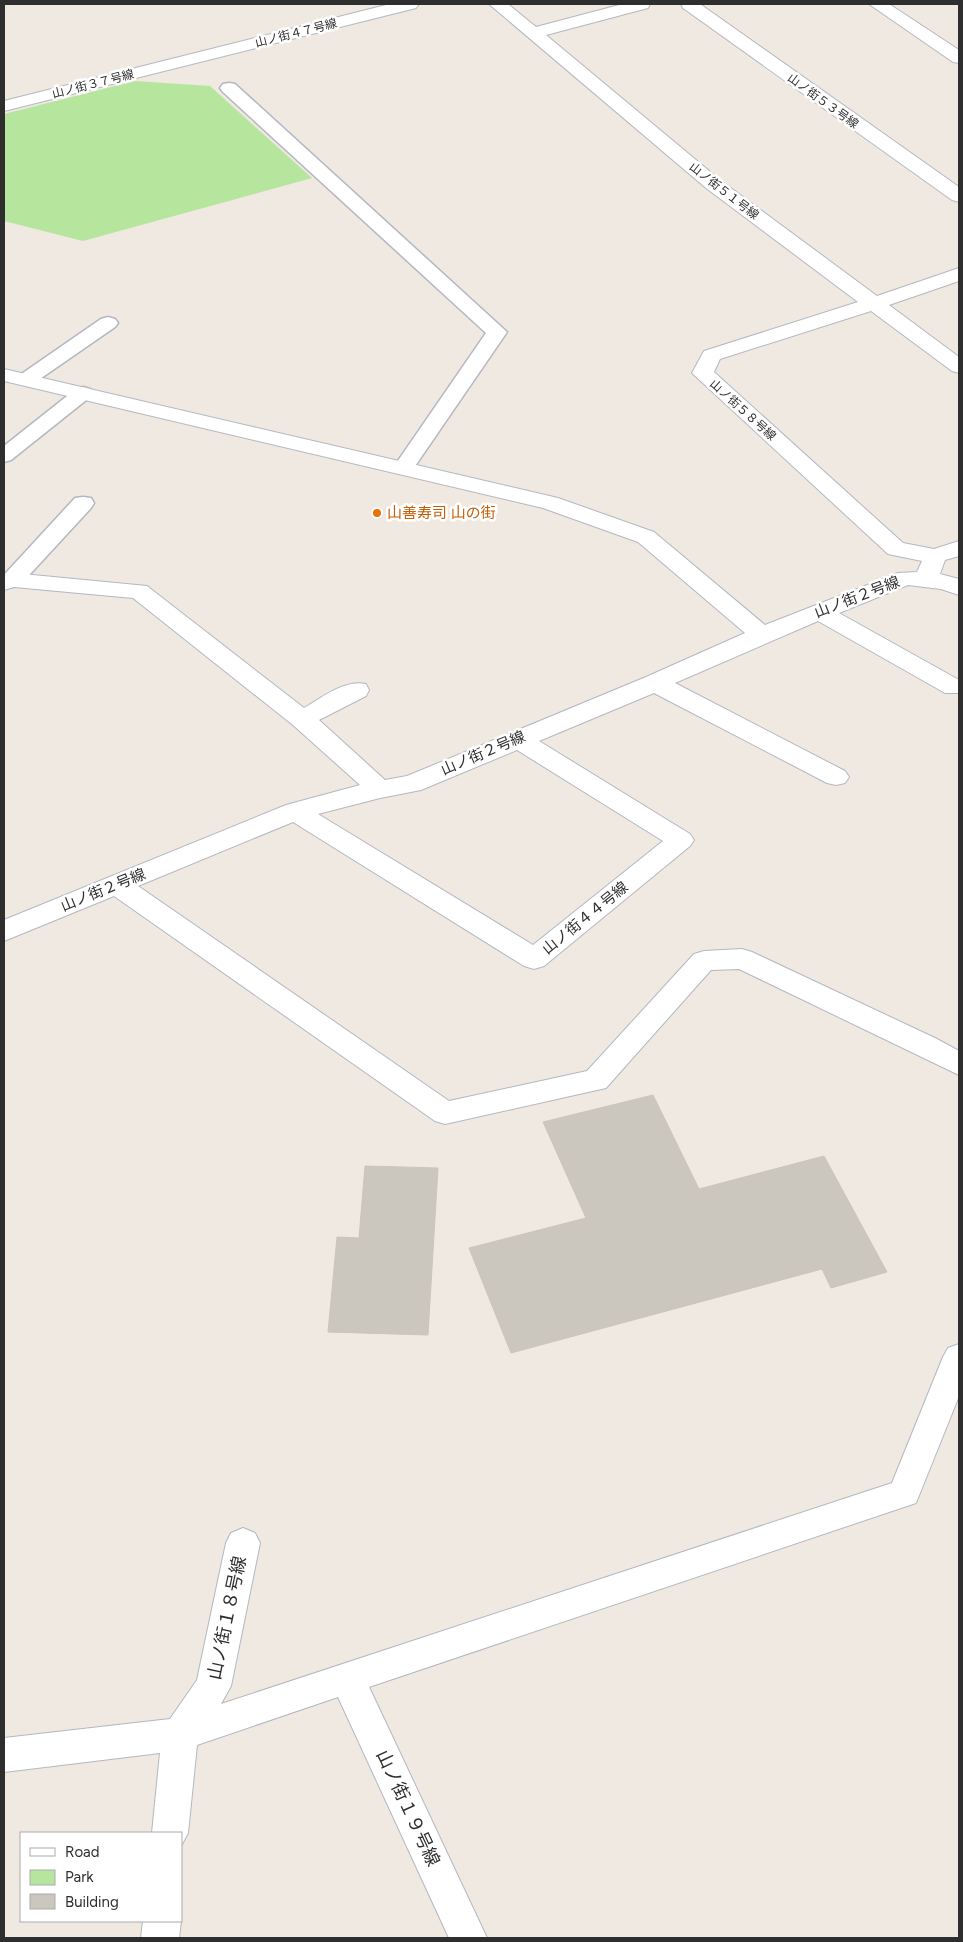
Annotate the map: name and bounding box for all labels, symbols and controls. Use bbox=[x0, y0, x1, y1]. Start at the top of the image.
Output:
street label: 山ノ街４７号線 bbox=[254, 16, 338, 50]
street label: 山ノ街３７号線 bbox=[51, 67, 135, 101]
street label: 山ノ街５３号線 bbox=[785, 71, 861, 131]
street label: 山ノ街５１号線 bbox=[687, 160, 761, 222]
street label: 山ノ街５８号線 bbox=[707, 377, 779, 443]
place label: 山善寿司 山の街 bbox=[387, 504, 496, 522]
marker: 山善寿司 山の街 bbox=[371, 507, 383, 519]
street label: 山ノ街２号線 bbox=[812, 572, 902, 622]
street label: 山ノ街２号線 bbox=[438, 727, 528, 779]
street label: 山ノ街２号線 bbox=[58, 865, 148, 915]
street label: 山ノ街４４号線 bbox=[539, 878, 631, 958]
street label: 山ノ街１８号線 bbox=[203, 1554, 251, 1682]
street label: 山ノ街１９号線 bbox=[371, 1746, 445, 1870]
legend bbox=[20, 1832, 182, 1922]
text: Road bbox=[65, 1843, 100, 1861]
text: Park bbox=[65, 1868, 94, 1886]
text: Building bbox=[65, 1893, 119, 1911]

